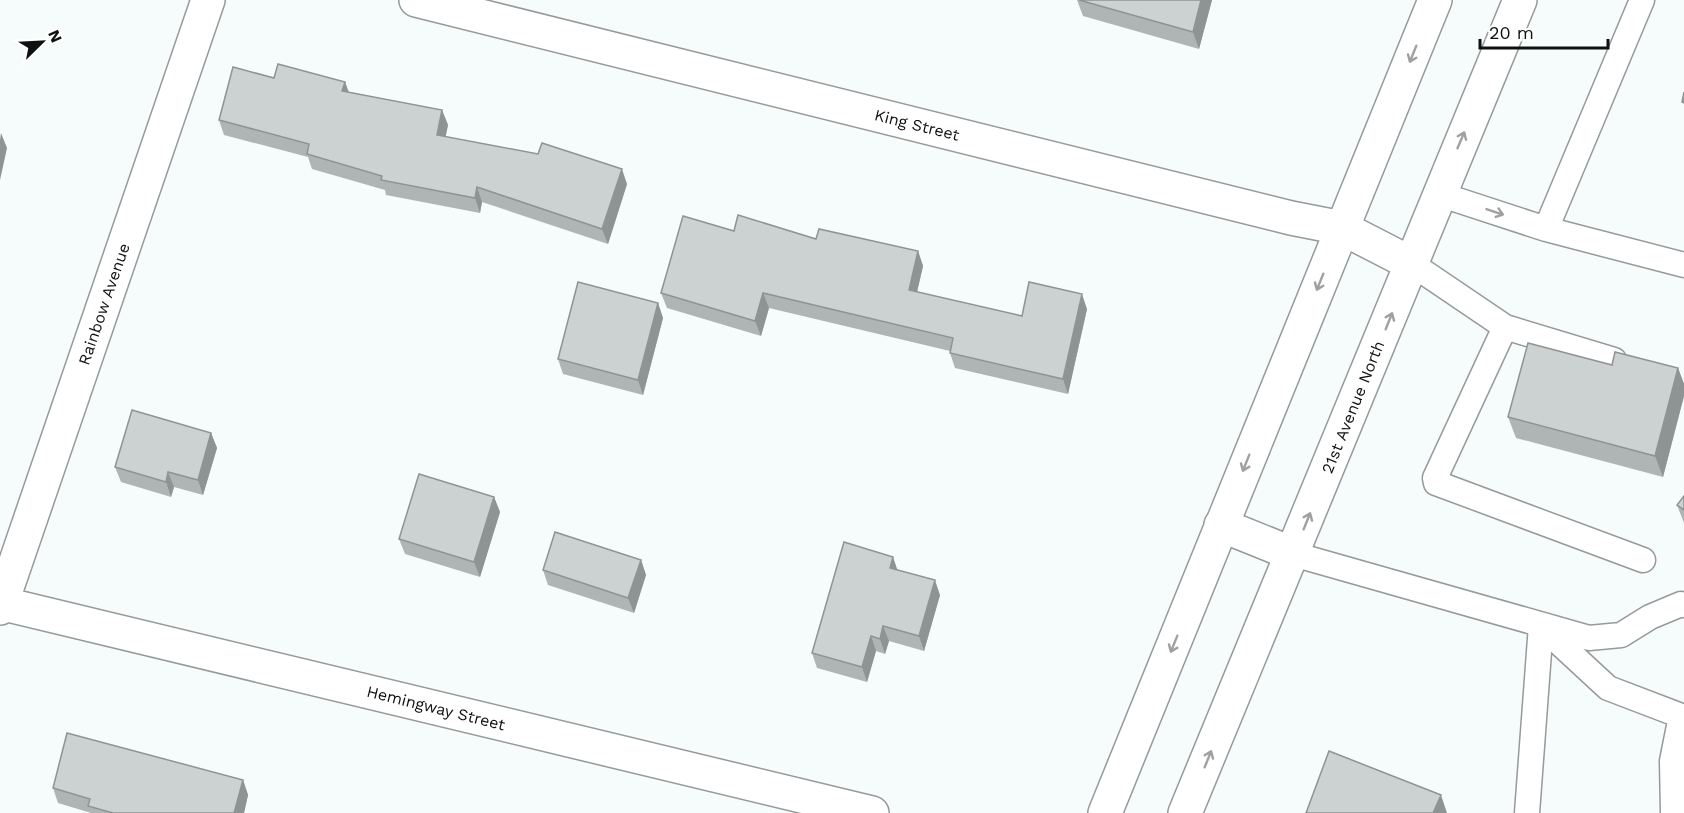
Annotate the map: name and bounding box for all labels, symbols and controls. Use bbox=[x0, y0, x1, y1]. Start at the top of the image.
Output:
north arrow bbox=[12, 12, 72, 72]
scale bar bbox=[1480, 12, 1608, 50]
text: 20 m bbox=[1489, 22, 1534, 43]
text: N bbox=[44, 27, 66, 45]
one-way arrow bbox=[1406, 44, 1417, 63]
street label: King Street bbox=[873, 105, 962, 145]
one-way arrow bbox=[1456, 131, 1467, 150]
one-way arrow bbox=[1485, 207, 1504, 218]
street label: Rainbow Avenue bbox=[74, 241, 134, 367]
one-way arrow bbox=[1314, 272, 1325, 291]
one-way arrow bbox=[1384, 312, 1395, 330]
street label: 21st Avenue North bbox=[1318, 338, 1388, 476]
one-way arrow bbox=[1240, 453, 1251, 471]
one-way arrow bbox=[1302, 512, 1313, 530]
one-way arrow bbox=[1167, 634, 1178, 652]
street label: Hemingway Street bbox=[365, 682, 507, 734]
one-way arrow bbox=[1203, 750, 1214, 769]

